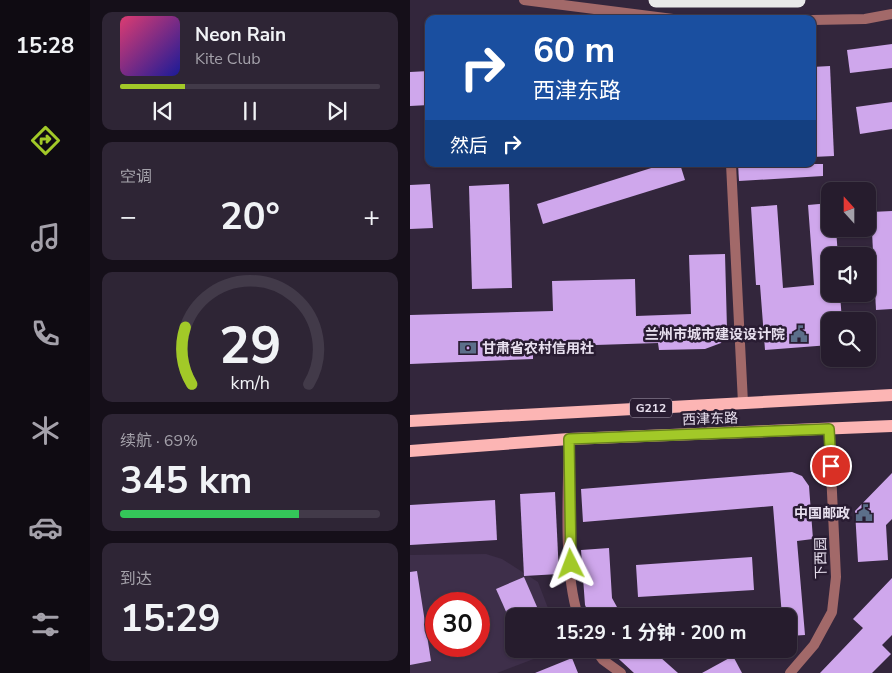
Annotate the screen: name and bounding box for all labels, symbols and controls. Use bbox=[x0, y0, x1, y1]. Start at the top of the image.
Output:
text: Neon Rain bbox=[195, 22, 286, 48]
text: 60 m bbox=[533, 27, 615, 74]
text: 15:28 bbox=[16, 31, 74, 61]
icon: right bbox=[450, 35, 515, 100]
text: Kite Club bbox=[195, 48, 261, 70]
text: 西津东路 bbox=[533, 76, 621, 106]
icon: previous bbox=[149, 97, 177, 125]
icon: pause bbox=[236, 97, 264, 125]
icon: next bbox=[323, 97, 351, 125]
icon: directions bbox=[28, 123, 63, 158]
icon: right bbox=[498, 130, 526, 158]
text: 然后 bbox=[450, 133, 488, 159]
text: 空调 bbox=[120, 166, 152, 188]
north arrow bbox=[821, 182, 876, 238]
map controls bbox=[821, 182, 876, 367]
text: 20° bbox=[220, 191, 280, 242]
text: − bbox=[120, 198, 137, 236]
text: + bbox=[363, 198, 380, 236]
icon: music bbox=[28, 220, 63, 255]
button: sound bbox=[821, 247, 876, 302]
text: 29 bbox=[219, 310, 281, 381]
button: search bbox=[821, 312, 876, 367]
icon: phone bbox=[28, 316, 63, 351]
public building icon: 兰州市城市建设设计院 bbox=[789, 324, 809, 344]
place label: 兰州市城市建设设计院 bbox=[645, 325, 785, 344]
bank icon: 甘肃省农村信用社 bbox=[458, 338, 478, 358]
place label: 甘肃省农村信用社 bbox=[482, 339, 594, 358]
text: km/h bbox=[230, 371, 270, 395]
road number: G212 bbox=[630, 398, 672, 418]
street label: 西津东路 bbox=[682, 409, 738, 429]
icon: climate bbox=[28, 413, 63, 448]
text: 续航 · 69% bbox=[120, 430, 198, 452]
pin bbox=[810, 445, 852, 487]
icon: arrive bbox=[817, 452, 845, 480]
text: 345 km bbox=[120, 455, 252, 506]
public building icon: 中国邮政 bbox=[854, 503, 874, 523]
place label: 中国邮政 bbox=[794, 504, 850, 523]
icon: car bbox=[28, 510, 63, 545]
position arrow bbox=[544, 537, 596, 589]
street label: 下西园 bbox=[811, 537, 831, 579]
text: 到达 bbox=[120, 568, 152, 590]
speed limit sign: 30 bbox=[425, 592, 490, 657]
text: 15:29 bbox=[120, 593, 221, 644]
icon: filters bbox=[28, 607, 63, 642]
text: 15:29 · 1 分钟 · 200 m bbox=[556, 620, 746, 646]

